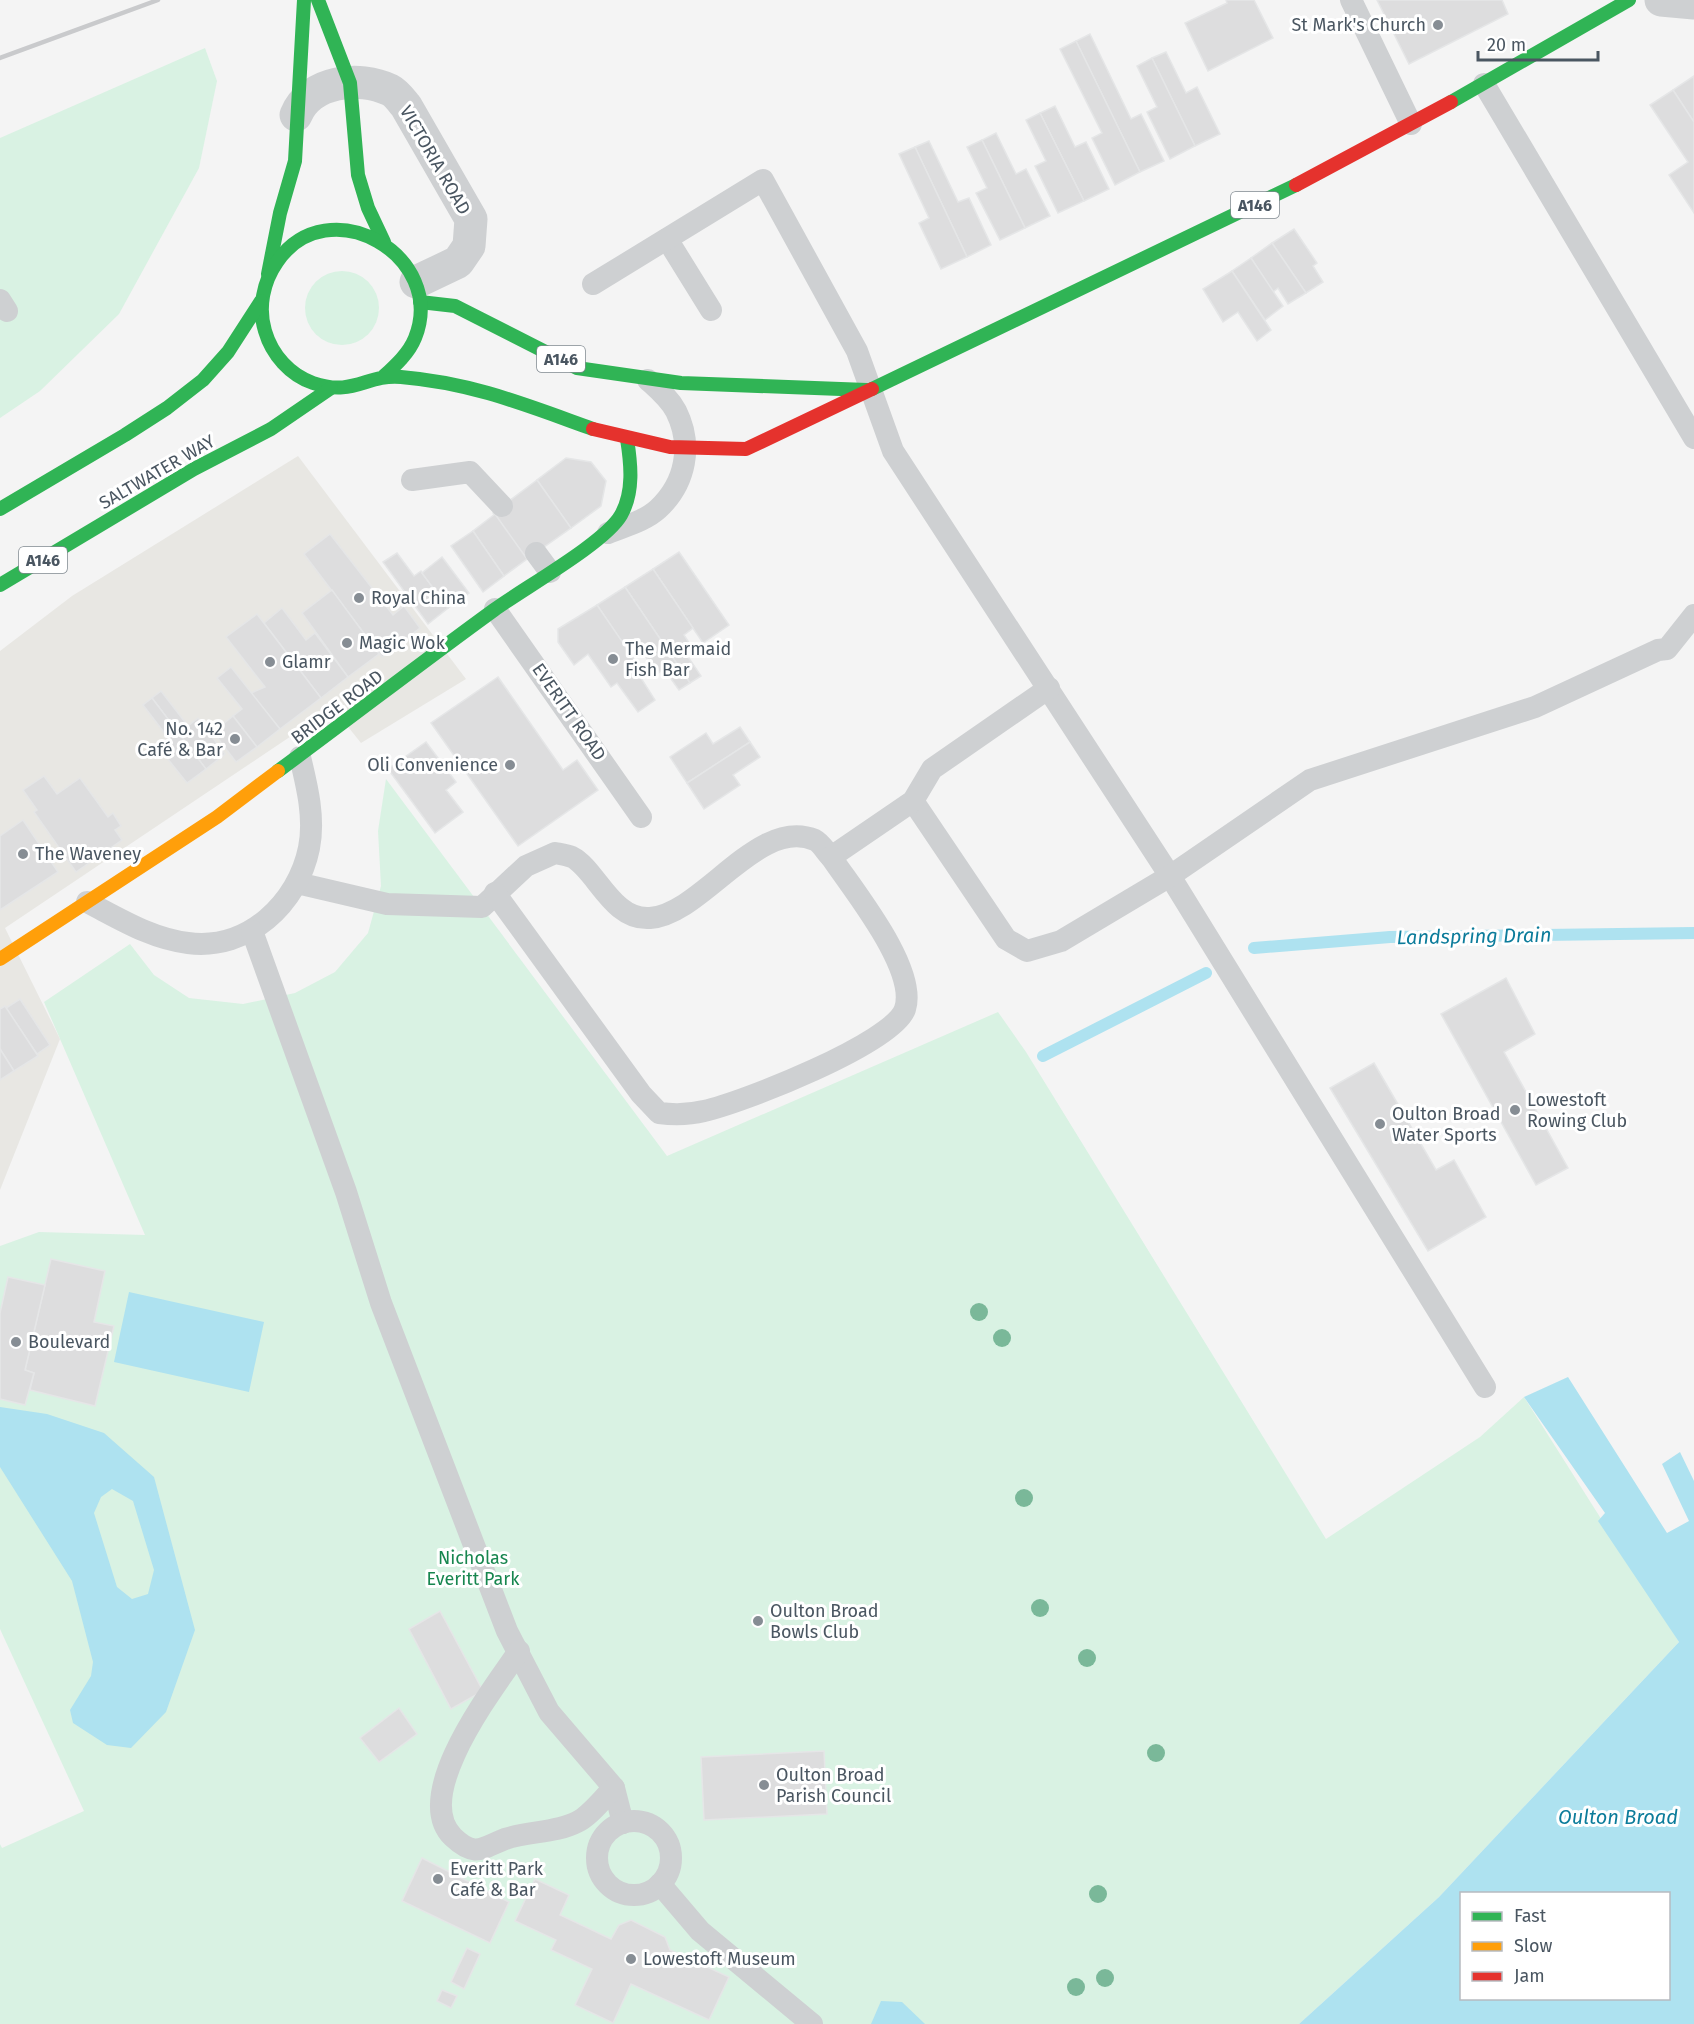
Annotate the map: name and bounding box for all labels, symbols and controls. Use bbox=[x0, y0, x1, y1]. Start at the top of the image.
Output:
place label: St Mark's Church bbox=[1292, 14, 1426, 36]
marker: St Mark's Church bbox=[1431, 18, 1445, 32]
scale bar bbox=[1478, 24, 1598, 62]
text: 20 m bbox=[1487, 34, 1526, 56]
street label: VICTORIA ROAD bbox=[395, 101, 475, 219]
road number: A146 bbox=[1231, 192, 1279, 218]
road number: A146 bbox=[537, 346, 585, 372]
street label: SALTWATER WAY bbox=[95, 430, 219, 514]
road number: A146 bbox=[19, 547, 67, 573]
place label: Royal China bbox=[371, 587, 466, 609]
marker: Royal China bbox=[352, 591, 366, 605]
place label: Magic Wok bbox=[359, 632, 446, 654]
marker: Magic Wok bbox=[340, 636, 354, 650]
place label: The Mermaid Fish Bar bbox=[625, 638, 731, 681]
place label: Glamr bbox=[282, 651, 331, 673]
marker: The Mermaid Fish Bar bbox=[606, 652, 620, 666]
marker: Glamr bbox=[263, 655, 277, 669]
street label: EVERITT ROAD bbox=[527, 659, 611, 765]
street label: BRIDGE ROAD bbox=[287, 665, 387, 749]
place label: No. 142 Café & Bar bbox=[137, 718, 223, 761]
marker: No. 142 Café & Bar bbox=[228, 732, 242, 746]
place label: Oli Convenience bbox=[367, 754, 498, 776]
marker: Oli Convenience bbox=[503, 758, 517, 772]
place label: The Waveney bbox=[35, 843, 141, 865]
marker: The Waveney bbox=[16, 847, 30, 861]
water label: Landspring Drain bbox=[1396, 923, 1552, 949]
place label: Lowestoft Rowing Club bbox=[1527, 1089, 1627, 1132]
place label: Oulton Broad Water Sports bbox=[1392, 1103, 1501, 1146]
marker: Lowestoft Rowing Club bbox=[1508, 1103, 1522, 1117]
marker: Oulton Broad Water Sports bbox=[1373, 1117, 1387, 1131]
place label: Boulevard bbox=[28, 1331, 110, 1353]
marker: Boulevard bbox=[9, 1335, 23, 1349]
park label: Nicholas Everitt Park bbox=[426, 1547, 520, 1590]
place label: Oulton Broad Bowls Club bbox=[770, 1600, 879, 1643]
marker: Oulton Broad Bowls Club bbox=[751, 1614, 765, 1628]
place label: Oulton Broad Parish Council bbox=[776, 1764, 891, 1807]
marker: Oulton Broad Parish Council bbox=[757, 1778, 771, 1792]
water label: Oulton Broad bbox=[1558, 1805, 1678, 1829]
place label: Everitt Park Café & Bar bbox=[450, 1858, 544, 1901]
marker: Everitt Park Café & Bar bbox=[431, 1872, 445, 1886]
legend bbox=[1460, 1892, 1670, 2000]
text: Fast bbox=[1514, 1905, 1547, 1927]
text: Slow bbox=[1514, 1935, 1553, 1957]
place label: Lowestoft Museum bbox=[643, 1948, 796, 1970]
marker: Lowestoft Museum bbox=[624, 1952, 638, 1966]
text: Jam bbox=[1514, 1965, 1545, 1987]

